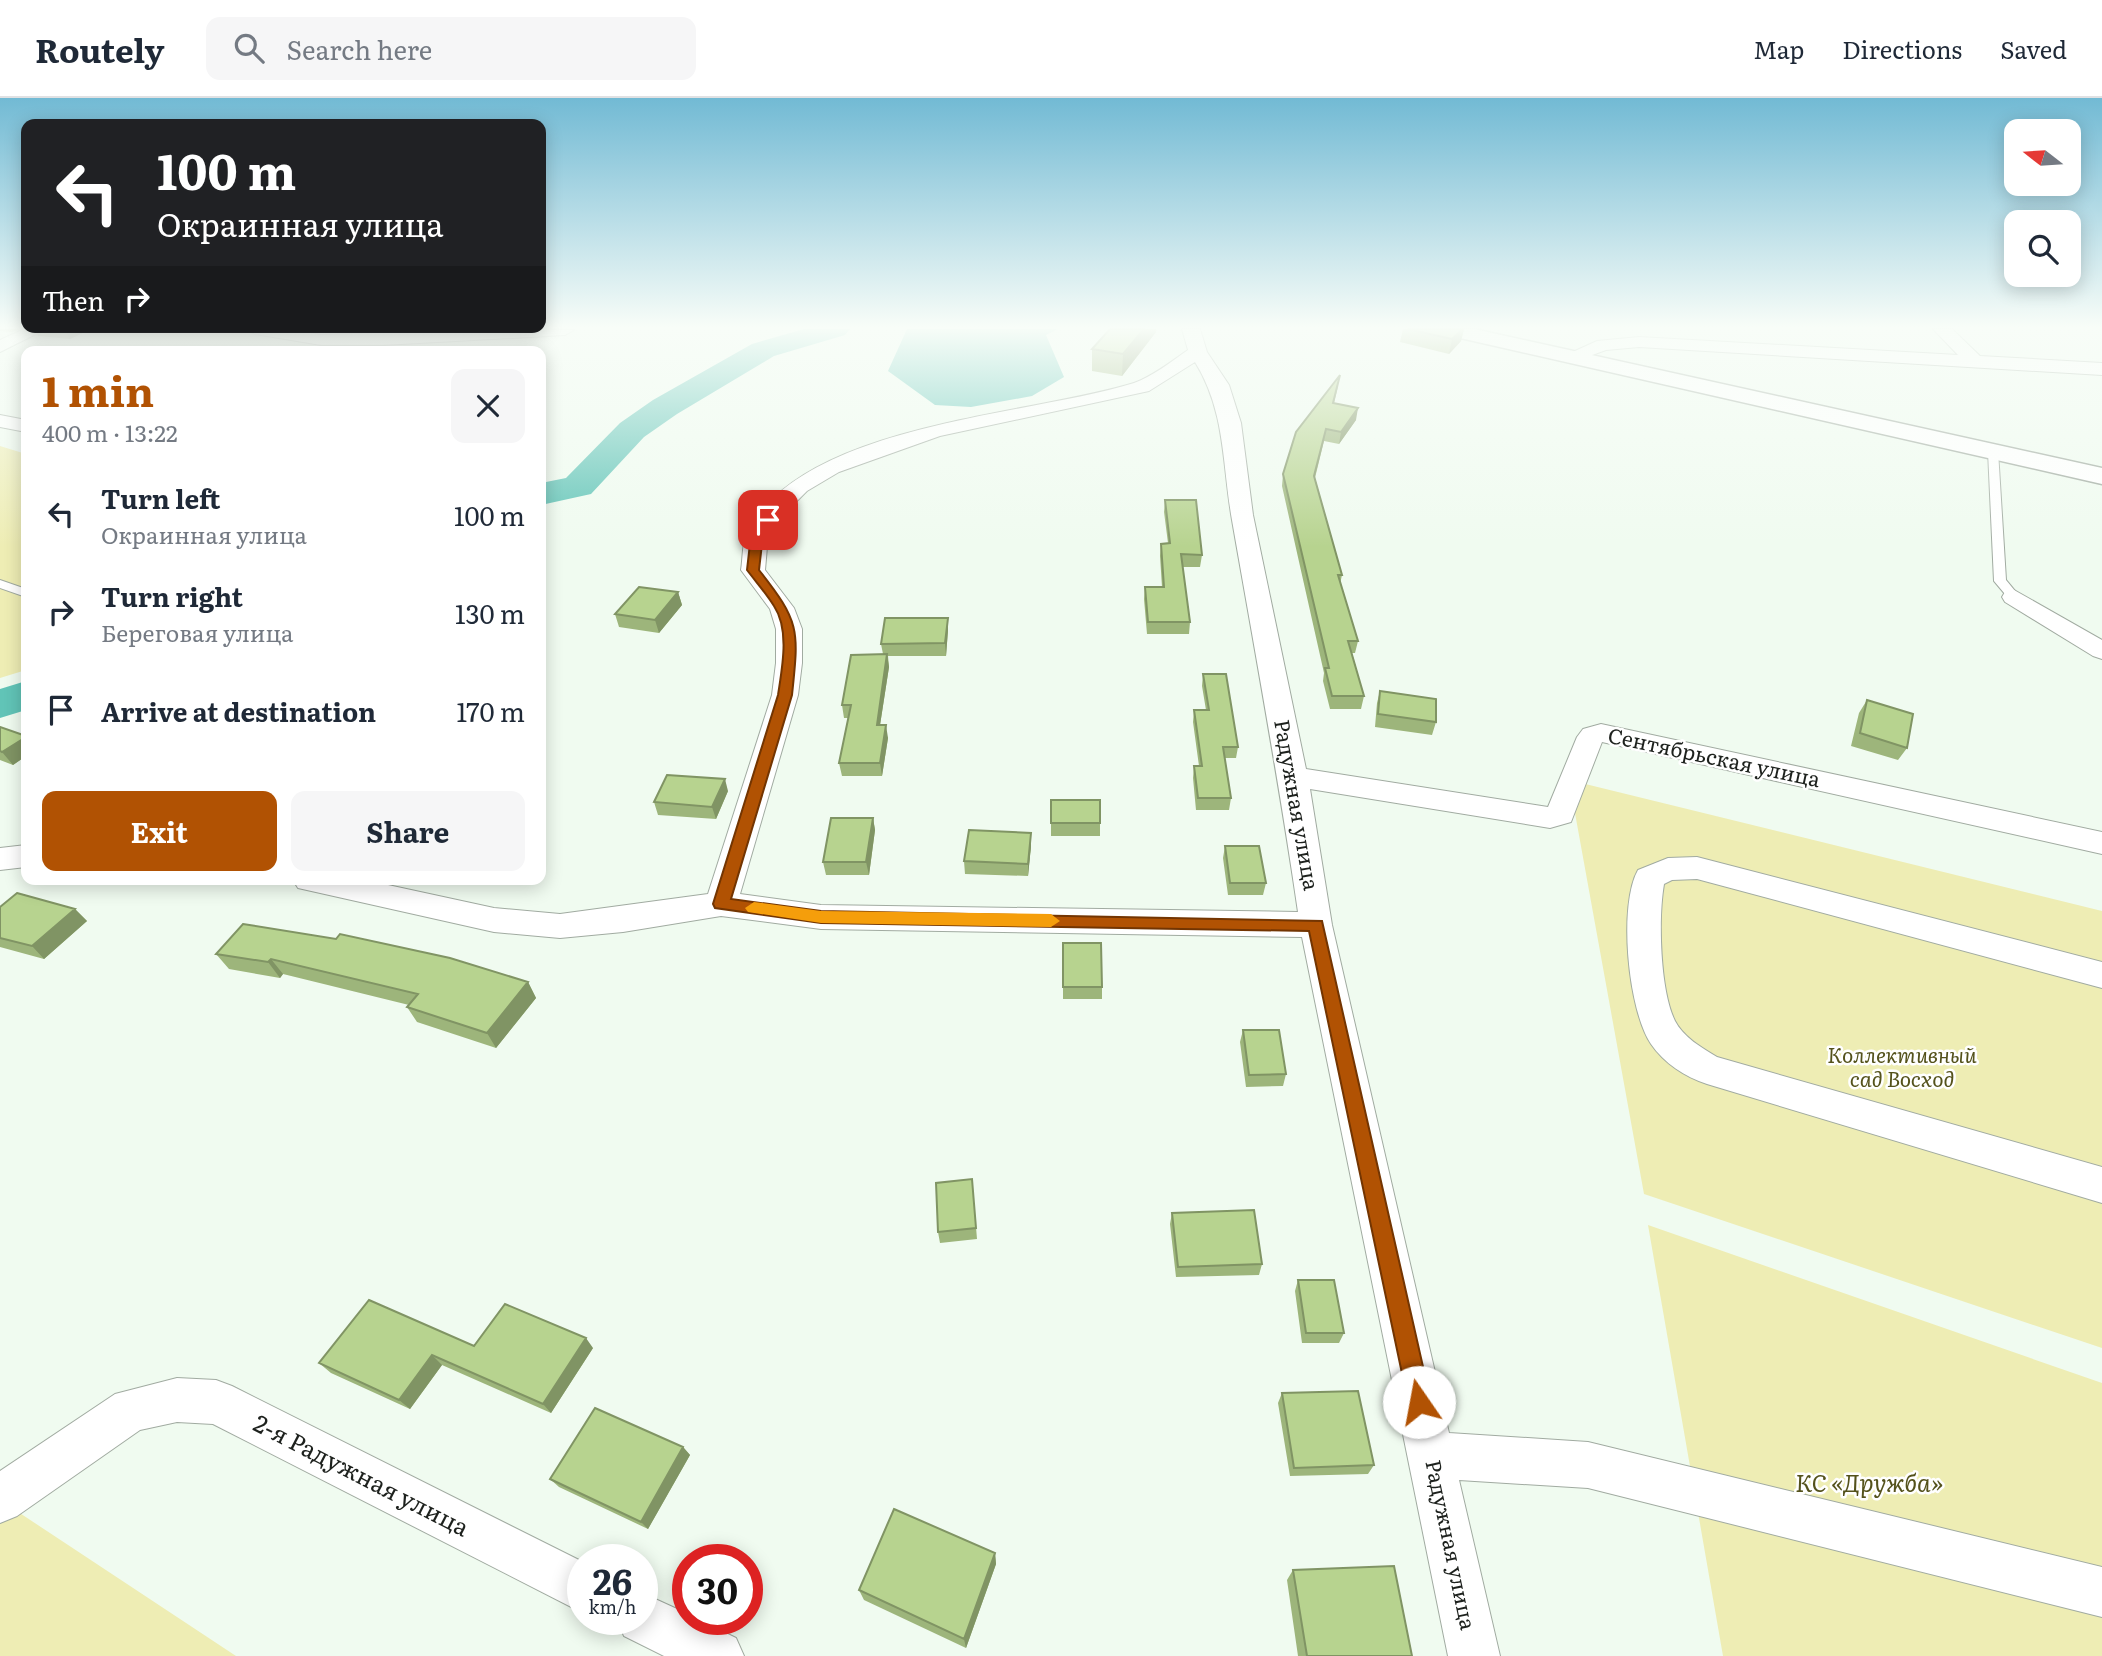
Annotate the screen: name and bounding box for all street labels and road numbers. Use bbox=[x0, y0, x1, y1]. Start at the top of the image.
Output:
street label: Радужная улица bbox=[1268, 717, 1329, 893]
street label: Сентябрьская улица bbox=[1606, 718, 1824, 793]
street label: 2-я Радужная улица bbox=[248, 1404, 476, 1543]
street label: Радужная улица bbox=[1419, 1457, 1486, 1633]

